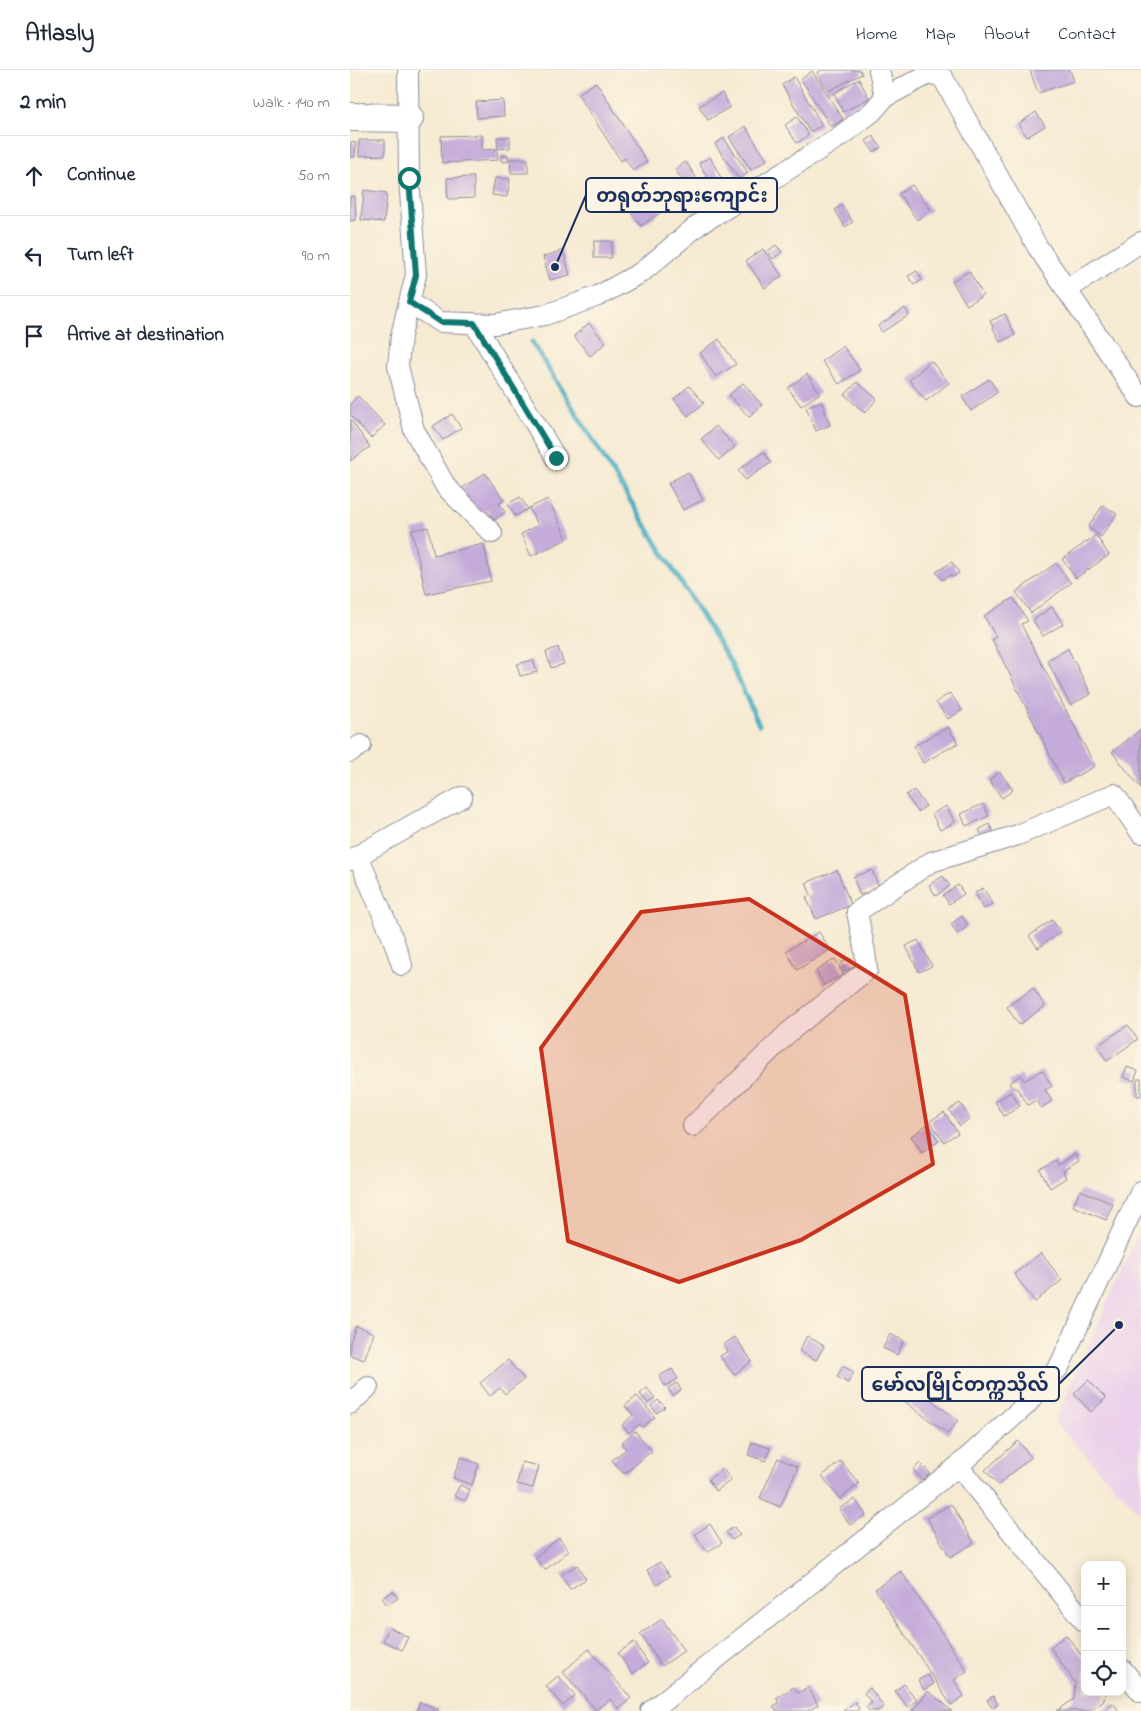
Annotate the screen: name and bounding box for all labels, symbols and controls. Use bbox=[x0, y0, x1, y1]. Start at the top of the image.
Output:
text: Atlasly bbox=[25, 17, 94, 52]
text: Home bbox=[856, 22, 897, 48]
text: Map bbox=[925, 22, 956, 48]
text: About bbox=[984, 22, 1030, 48]
text: Contact bbox=[1058, 22, 1116, 48]
text: 2 min bbox=[20, 88, 66, 118]
text: Walk · 140 m bbox=[253, 91, 330, 115]
icon: ahead bbox=[20, 162, 48, 190]
text: Continue bbox=[67, 162, 135, 189]
text: 50 m bbox=[298, 164, 330, 188]
route start bbox=[398, 167, 421, 190]
callout: တရုတ်ဘုရားကျောင်း bbox=[586, 178, 777, 212]
text: တရုတ်ဘုရားကျောင်း bbox=[596, 182, 768, 212]
icon: left bbox=[20, 242, 48, 270]
text: Turn left bbox=[67, 242, 134, 269]
text: 90 m bbox=[302, 244, 330, 268]
icon: arrive bbox=[20, 322, 48, 350]
text: Arrive at destination bbox=[67, 322, 224, 349]
route end bbox=[545, 447, 568, 470]
callout: မော်လမြိုင်တက္ကသိုလ် bbox=[862, 1367, 1059, 1401]
text: မော်လမြိုင်တက္ကသိုလ် bbox=[871, 1371, 1049, 1400]
map controls bbox=[1081, 1561, 1126, 1696]
button: + bbox=[1081, 1561, 1126, 1606]
button: − bbox=[1081, 1606, 1126, 1651]
button: locate bbox=[1081, 1651, 1126, 1696]

